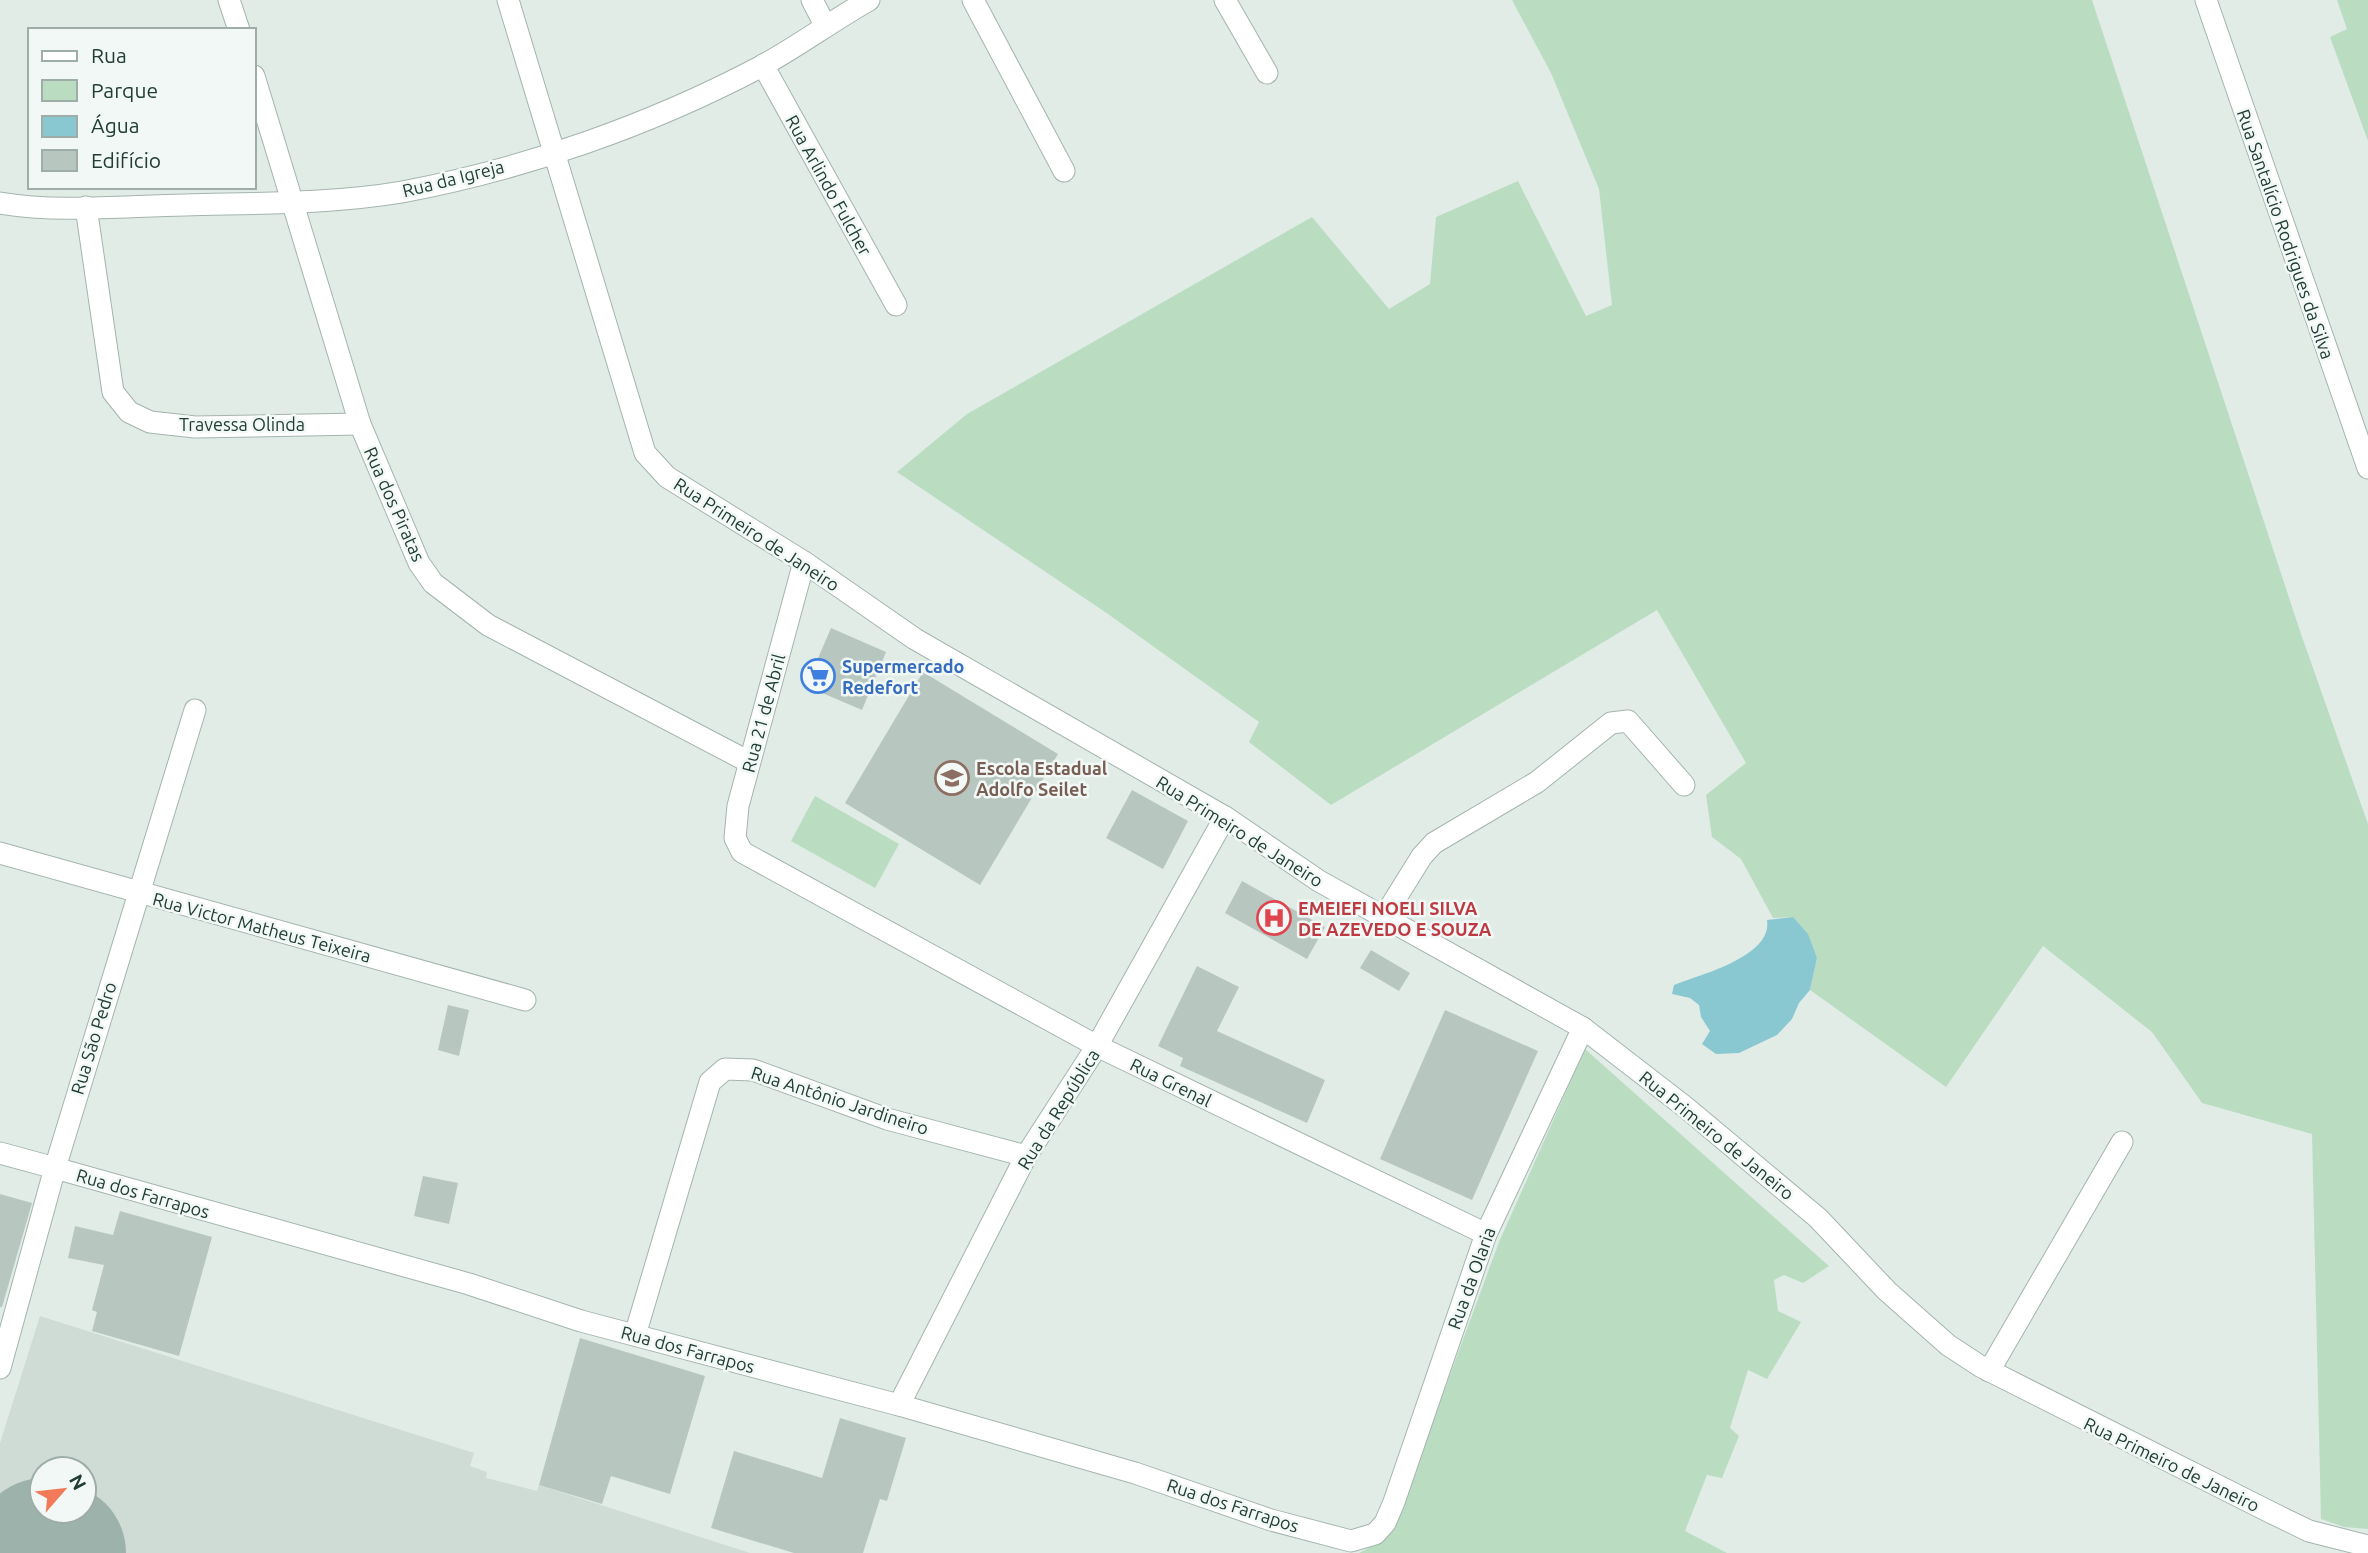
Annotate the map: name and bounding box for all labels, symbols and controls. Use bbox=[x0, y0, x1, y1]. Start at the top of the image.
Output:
legend bbox=[28, 28, 256, 189]
text: Rua bbox=[91, 43, 127, 67]
text: Parque bbox=[91, 78, 158, 102]
street label: Rua Santalício Rodrigues da Silva bbox=[2234, 106, 2338, 362]
street label: Rua Arlindo Fulcher bbox=[782, 111, 876, 259]
text: Água bbox=[91, 113, 140, 137]
text: Edifício bbox=[91, 148, 161, 172]
street label: Rua da Igreja bbox=[400, 156, 506, 200]
street label: Travessa Olinda bbox=[179, 414, 305, 434]
street label: Rua dos Piratas bbox=[361, 444, 429, 564]
street label: Rua Primeiro de Janeiro bbox=[671, 473, 843, 595]
street label: Rua 21 de Abril bbox=[738, 651, 789, 775]
place label: Supermercado Redefort bbox=[842, 656, 964, 697]
supermarket icon: Supermercado Redefort bbox=[799, 657, 837, 695]
place label: Escola Estadual Adolfo Seilet bbox=[976, 758, 1108, 799]
school or university icon: Escola Estadual Adolfo Seilet bbox=[933, 759, 971, 797]
street label: Rua Primeiro de Janeiro bbox=[1153, 771, 1327, 891]
street label: Rua Victor Matheus Teixeira bbox=[151, 888, 373, 966]
place label: EMEIEFI NOELI SILVA DE AZEVEDO E SOUZA bbox=[1298, 898, 1492, 939]
hospital icon: EMEIEFI NOELI SILVA DE AZEVEDO E SOUZA bbox=[1255, 899, 1293, 937]
street label: Rua São Pedro bbox=[66, 979, 120, 1097]
street label: Rua da República bbox=[1013, 1045, 1103, 1173]
street label: Rua Grenal bbox=[1127, 1054, 1215, 1110]
street label: Rua Antônio Jardineiro bbox=[749, 1062, 931, 1138]
street label: Rua Primeiro de Janeiro bbox=[1636, 1067, 1798, 1203]
street label: Rua dos Farrapos bbox=[74, 1164, 212, 1222]
street label: Rua da Olaria bbox=[1443, 1224, 1499, 1332]
street label: Rua dos Farrapos bbox=[619, 1322, 757, 1377]
street label: Rua Primeiro de Janeiro bbox=[2081, 1413, 2263, 1515]
north arrow bbox=[28, 1455, 98, 1525]
text: N bbox=[65, 1471, 91, 1493]
street label: Rua dos Farrapos bbox=[1164, 1474, 1302, 1536]

